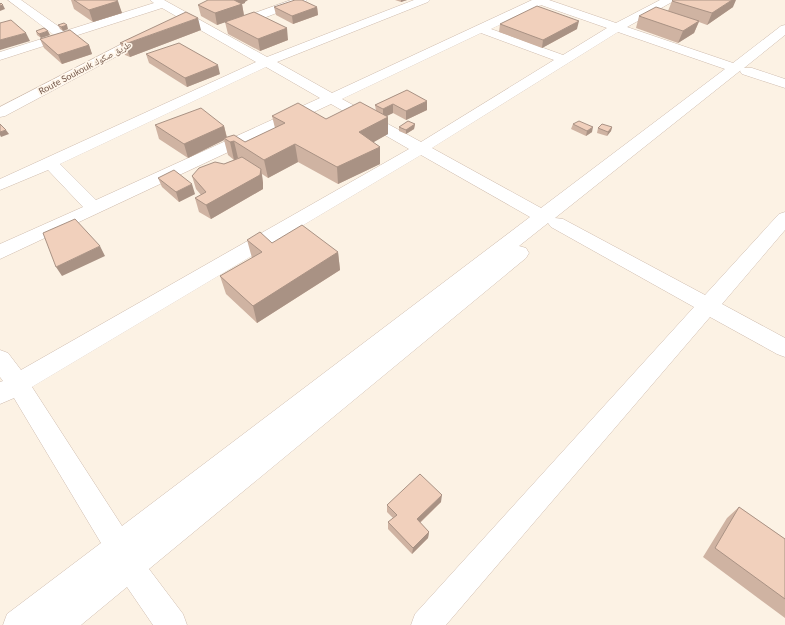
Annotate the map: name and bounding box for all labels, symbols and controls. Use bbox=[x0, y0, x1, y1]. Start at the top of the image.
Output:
street label: Route Soukouk طريق صكوك bbox=[37, 38, 133, 97]

